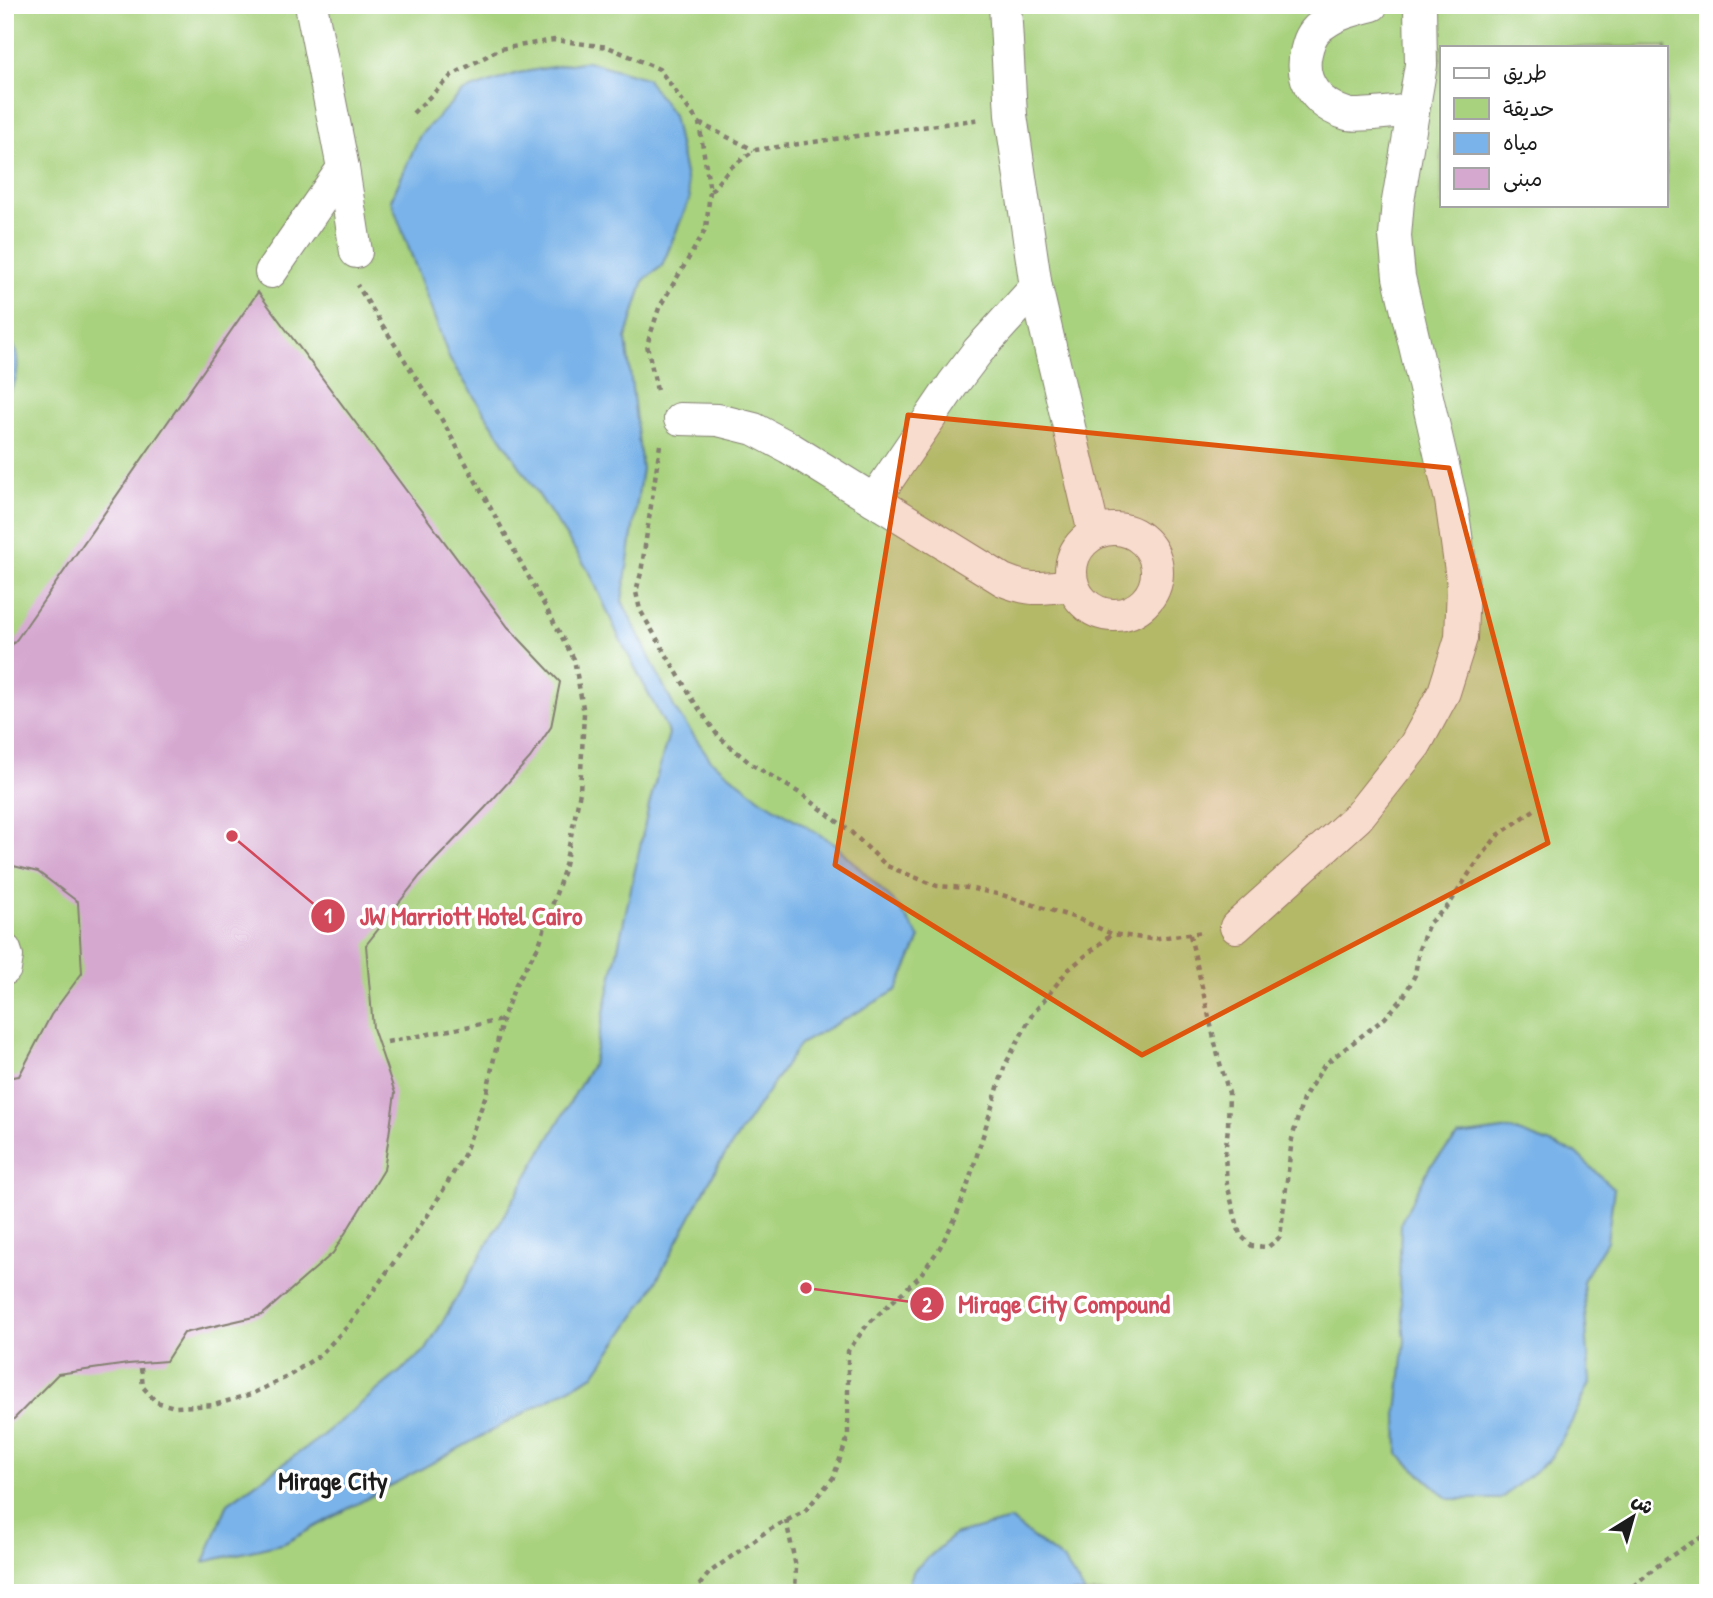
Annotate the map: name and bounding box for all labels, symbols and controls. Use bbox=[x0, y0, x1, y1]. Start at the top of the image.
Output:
legend bbox=[1440, 46, 1668, 206]
text: طريق bbox=[1503, 58, 1547, 87]
text: حديقة bbox=[1503, 94, 1554, 123]
text: مياه bbox=[1503, 128, 1538, 157]
text: مبنى bbox=[1503, 164, 1542, 193]
callout: JW Marriott Hotel Cairo bbox=[310, 892, 596, 939]
text: JW Marriott Hotel Cairo bbox=[359, 898, 583, 933]
text: 1 bbox=[324, 901, 332, 930]
callout: Mirage City Compound bbox=[909, 1281, 1184, 1328]
text: Mirage City Compound bbox=[958, 1286, 1171, 1322]
text: 2 bbox=[922, 1290, 932, 1319]
district label: Mirage City bbox=[278, 1463, 388, 1499]
north arrow bbox=[1598, 1482, 1668, 1552]
text: ش bbox=[1627, 1487, 1659, 1520]

